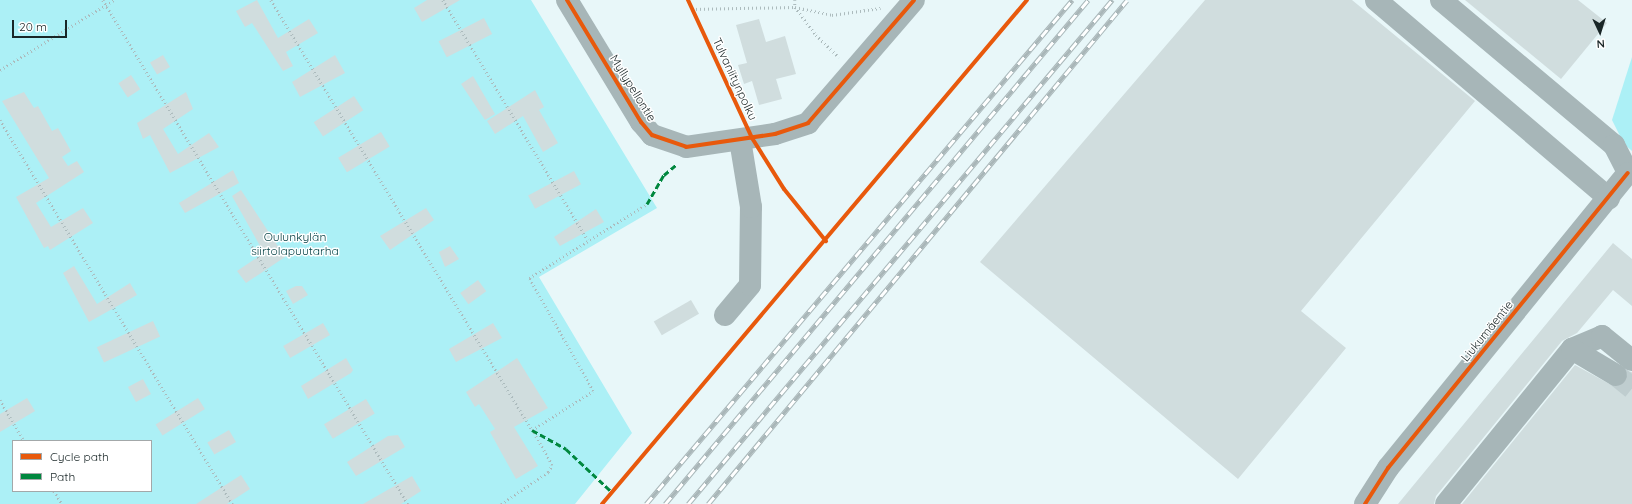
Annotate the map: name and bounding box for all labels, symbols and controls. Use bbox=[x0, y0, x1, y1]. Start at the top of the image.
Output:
scale bar bbox=[14, 12, 69, 38]
north arrow bbox=[1580, 12, 1620, 52]
text: 20 m bbox=[19, 19, 47, 34]
street label: Tulvaniitynpolku bbox=[710, 36, 760, 122]
text: N bbox=[1596, 37, 1605, 51]
street label: Myllypellontie bbox=[607, 52, 659, 124]
park label: Oulunkylän siirtolapuutarha bbox=[251, 230, 339, 258]
street label: Liukumäentie bbox=[1458, 298, 1516, 364]
legend bbox=[12, 440, 152, 492]
text: Cycle path bbox=[50, 449, 109, 464]
text: Path bbox=[50, 469, 75, 484]

